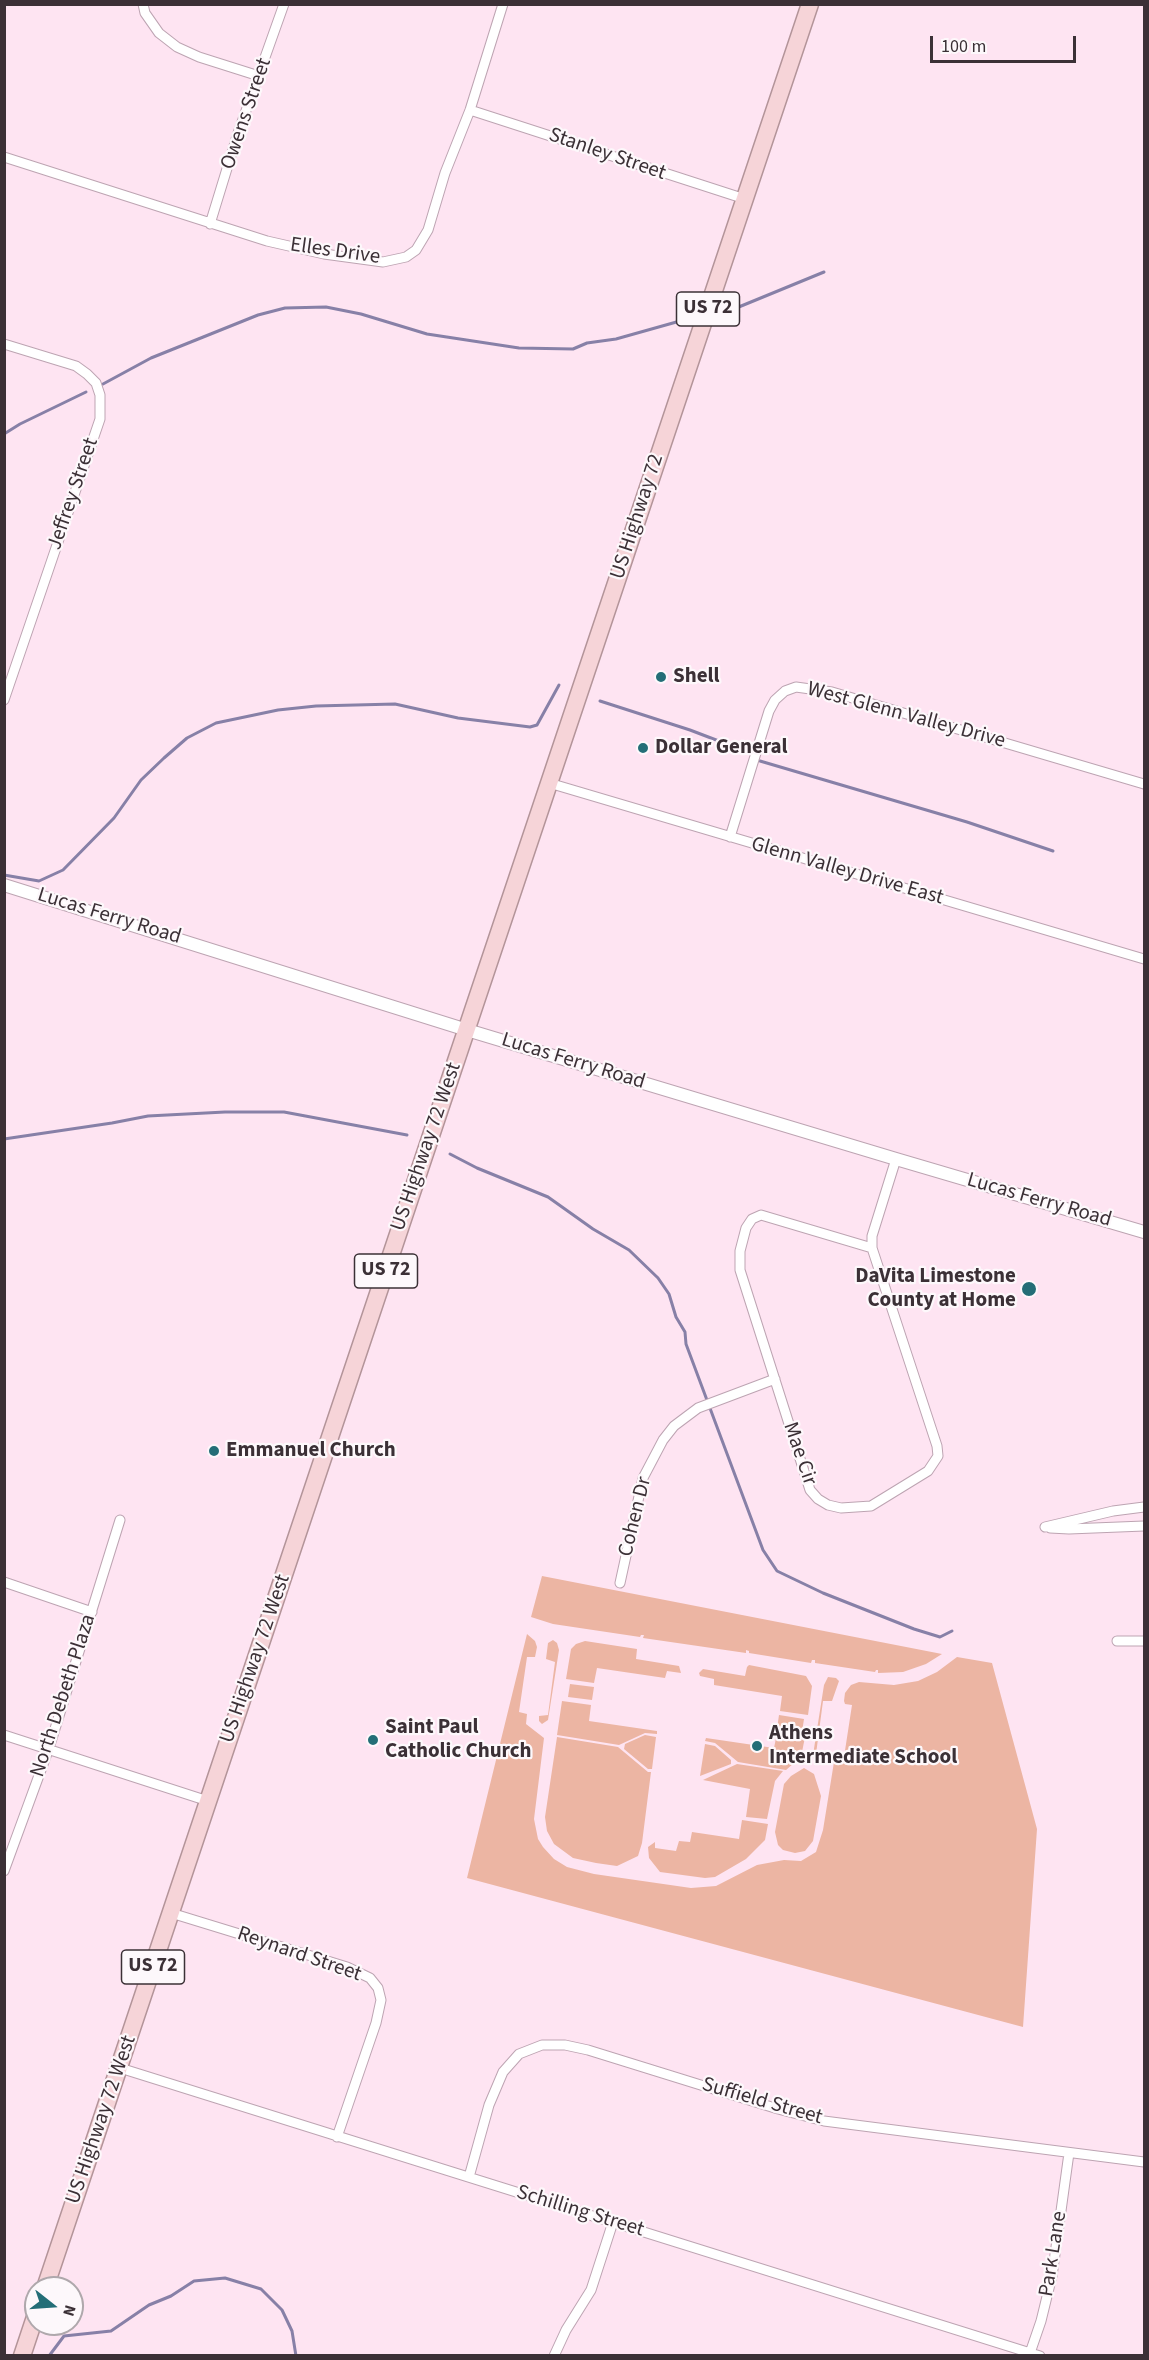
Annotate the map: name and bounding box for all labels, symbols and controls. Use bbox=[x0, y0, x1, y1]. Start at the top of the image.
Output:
scale bar bbox=[933, 24, 1078, 62]
text: 100 m bbox=[941, 34, 986, 59]
street label: Owens Street bbox=[216, 55, 278, 173]
street label: Stanley Street bbox=[545, 123, 669, 187]
street label: Elles Drive bbox=[288, 233, 382, 271]
road number: US 72 bbox=[676, 292, 740, 326]
street label: Jeffrey Street bbox=[43, 435, 105, 553]
street label: US Highway 72 bbox=[606, 451, 670, 583]
place label: Shell bbox=[673, 664, 720, 690]
marker: Shell bbox=[654, 670, 668, 684]
street label: West Glenn Valley Drive bbox=[804, 677, 1008, 755]
place label: Dollar General bbox=[655, 735, 788, 761]
marker: Dollar General bbox=[636, 741, 650, 755]
street label: Glenn Valley Drive East bbox=[748, 832, 946, 912]
street label: Lucas Ferry Road bbox=[34, 883, 184, 951]
street label: Lucas Ferry Road bbox=[498, 1028, 648, 1096]
street label: US Highway 72 West bbox=[386, 1059, 468, 1235]
street label: Lucas Ferry Road bbox=[964, 1168, 1114, 1234]
road number: US 72 bbox=[354, 1254, 418, 1288]
place label: DaVita Limestone County at Home bbox=[855, 1264, 1016, 1314]
marker: DaVita Limestone County at Home bbox=[1020, 1280, 1038, 1298]
street label: Mae Cir bbox=[777, 1419, 821, 1489]
place label: Emmanuel Church bbox=[226, 1438, 396, 1464]
marker: Emmanuel Church bbox=[207, 1444, 221, 1458]
street label: Cohen Dr bbox=[614, 1475, 658, 1559]
street label: US Highway 72 West bbox=[215, 1571, 297, 1747]
street label: North Debeth Plaza bbox=[26, 1611, 102, 1781]
place label: Saint Paul Catholic Church bbox=[385, 1715, 532, 1765]
place label: Athens Intermediate School bbox=[769, 1721, 957, 1771]
marker: Saint Paul Catholic Church bbox=[366, 1733, 380, 1747]
marker: Athens Intermediate School bbox=[750, 1739, 764, 1753]
street label: Reynard Street bbox=[234, 1922, 364, 1988]
road number: US 72 bbox=[122, 1950, 184, 1984]
street label: US Highway 72 West bbox=[61, 2032, 143, 2208]
street label: Suffield Street bbox=[699, 2073, 825, 2131]
street label: Schilling Street bbox=[513, 2181, 647, 2243]
street label: Park Lane bbox=[1035, 2209, 1073, 2299]
north arrow bbox=[24, 2276, 84, 2336]
text: N bbox=[57, 2302, 81, 2319]

